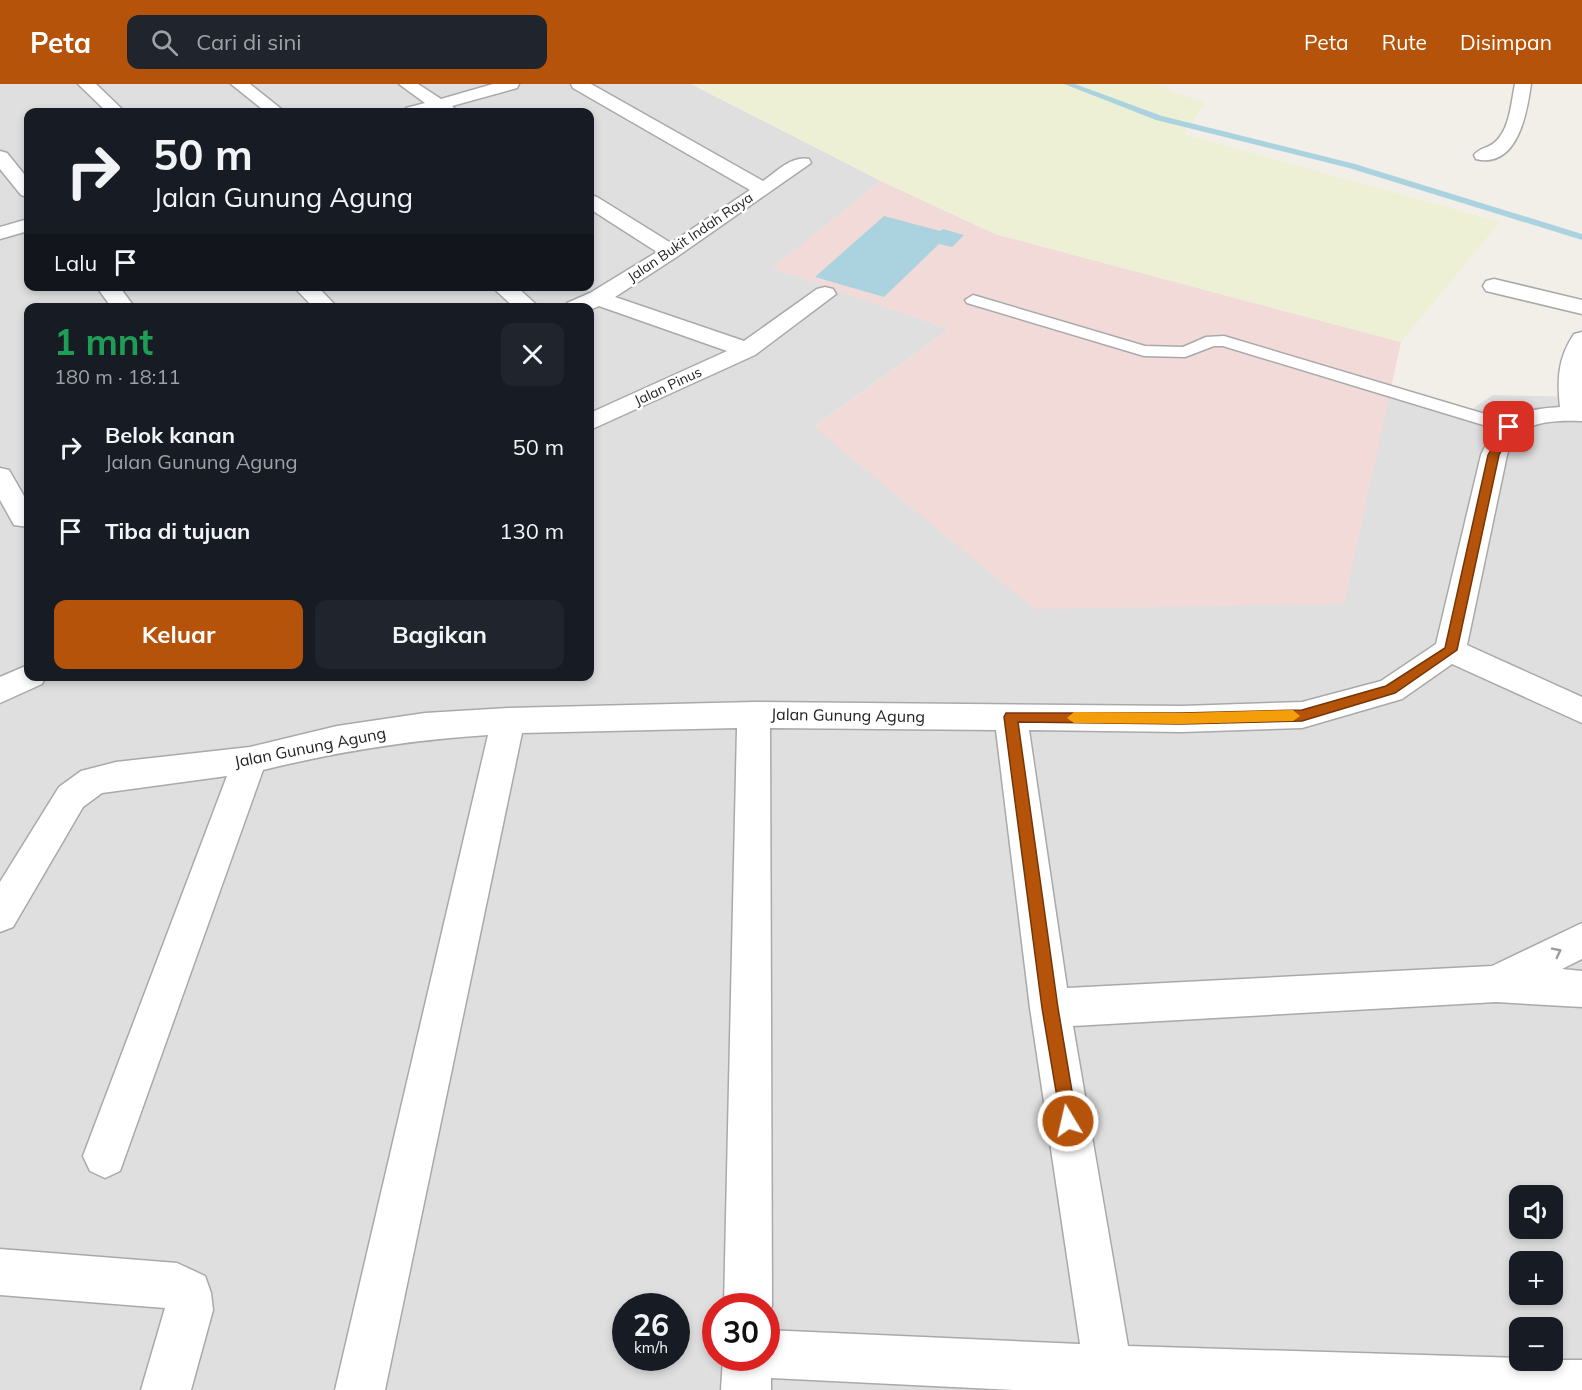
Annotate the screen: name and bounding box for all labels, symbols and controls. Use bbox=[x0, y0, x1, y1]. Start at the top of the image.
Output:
search box bbox=[127, 15, 547, 69]
text: Peta bbox=[30, 25, 91, 60]
icon: search bbox=[148, 26, 181, 59]
text: Cari di sini bbox=[196, 28, 302, 56]
text: Peta bbox=[1304, 29, 1349, 55]
text: Rute bbox=[1382, 29, 1427, 55]
text: Disimpan bbox=[1460, 29, 1552, 55]
text: 50 m bbox=[153, 128, 253, 181]
icon: right bbox=[54, 132, 132, 210]
text: Jalan Gunung Agung bbox=[153, 180, 413, 214]
street label: Jalan Bukit Indah Raya bbox=[624, 188, 756, 286]
icon: arrive bbox=[109, 246, 142, 279]
text: Lalu bbox=[54, 249, 97, 277]
text: 1 mnt bbox=[54, 319, 153, 364]
button: close bbox=[501, 323, 564, 386]
street label: Jalan Pinus bbox=[631, 363, 705, 409]
text: 180 m · 18:11 bbox=[54, 364, 180, 389]
pin bbox=[1483, 401, 1534, 452]
icon: arrive bbox=[1492, 410, 1525, 443]
text: Belok kanan bbox=[105, 421, 235, 449]
icon: right bbox=[54, 431, 87, 464]
text: 50 m bbox=[513, 433, 564, 461]
text: Jalan Gunung Agung bbox=[105, 449, 298, 474]
icon: arrive bbox=[54, 515, 87, 548]
text: Tiba di tujuan bbox=[105, 517, 250, 545]
text: 130 m bbox=[499, 517, 564, 545]
button: Keluar bbox=[54, 600, 303, 669]
button: Bagikan bbox=[315, 600, 564, 669]
street label: Jalan Gunung Agung bbox=[771, 704, 925, 726]
street label: Jalan Gunung Agung bbox=[232, 722, 388, 772]
one-way arrow bbox=[1551, 948, 1562, 960]
position arrow bbox=[1036, 1089, 1100, 1153]
map controls bbox=[1509, 1185, 1563, 1371]
button: sound bbox=[1509, 1185, 1563, 1239]
button: + bbox=[1509, 1251, 1563, 1305]
speed limit sign: 30 bbox=[702, 1293, 780, 1371]
text: 26 bbox=[633, 1306, 669, 1344]
button: − bbox=[1509, 1317, 1563, 1371]
text: km/h bbox=[634, 1338, 668, 1357]

